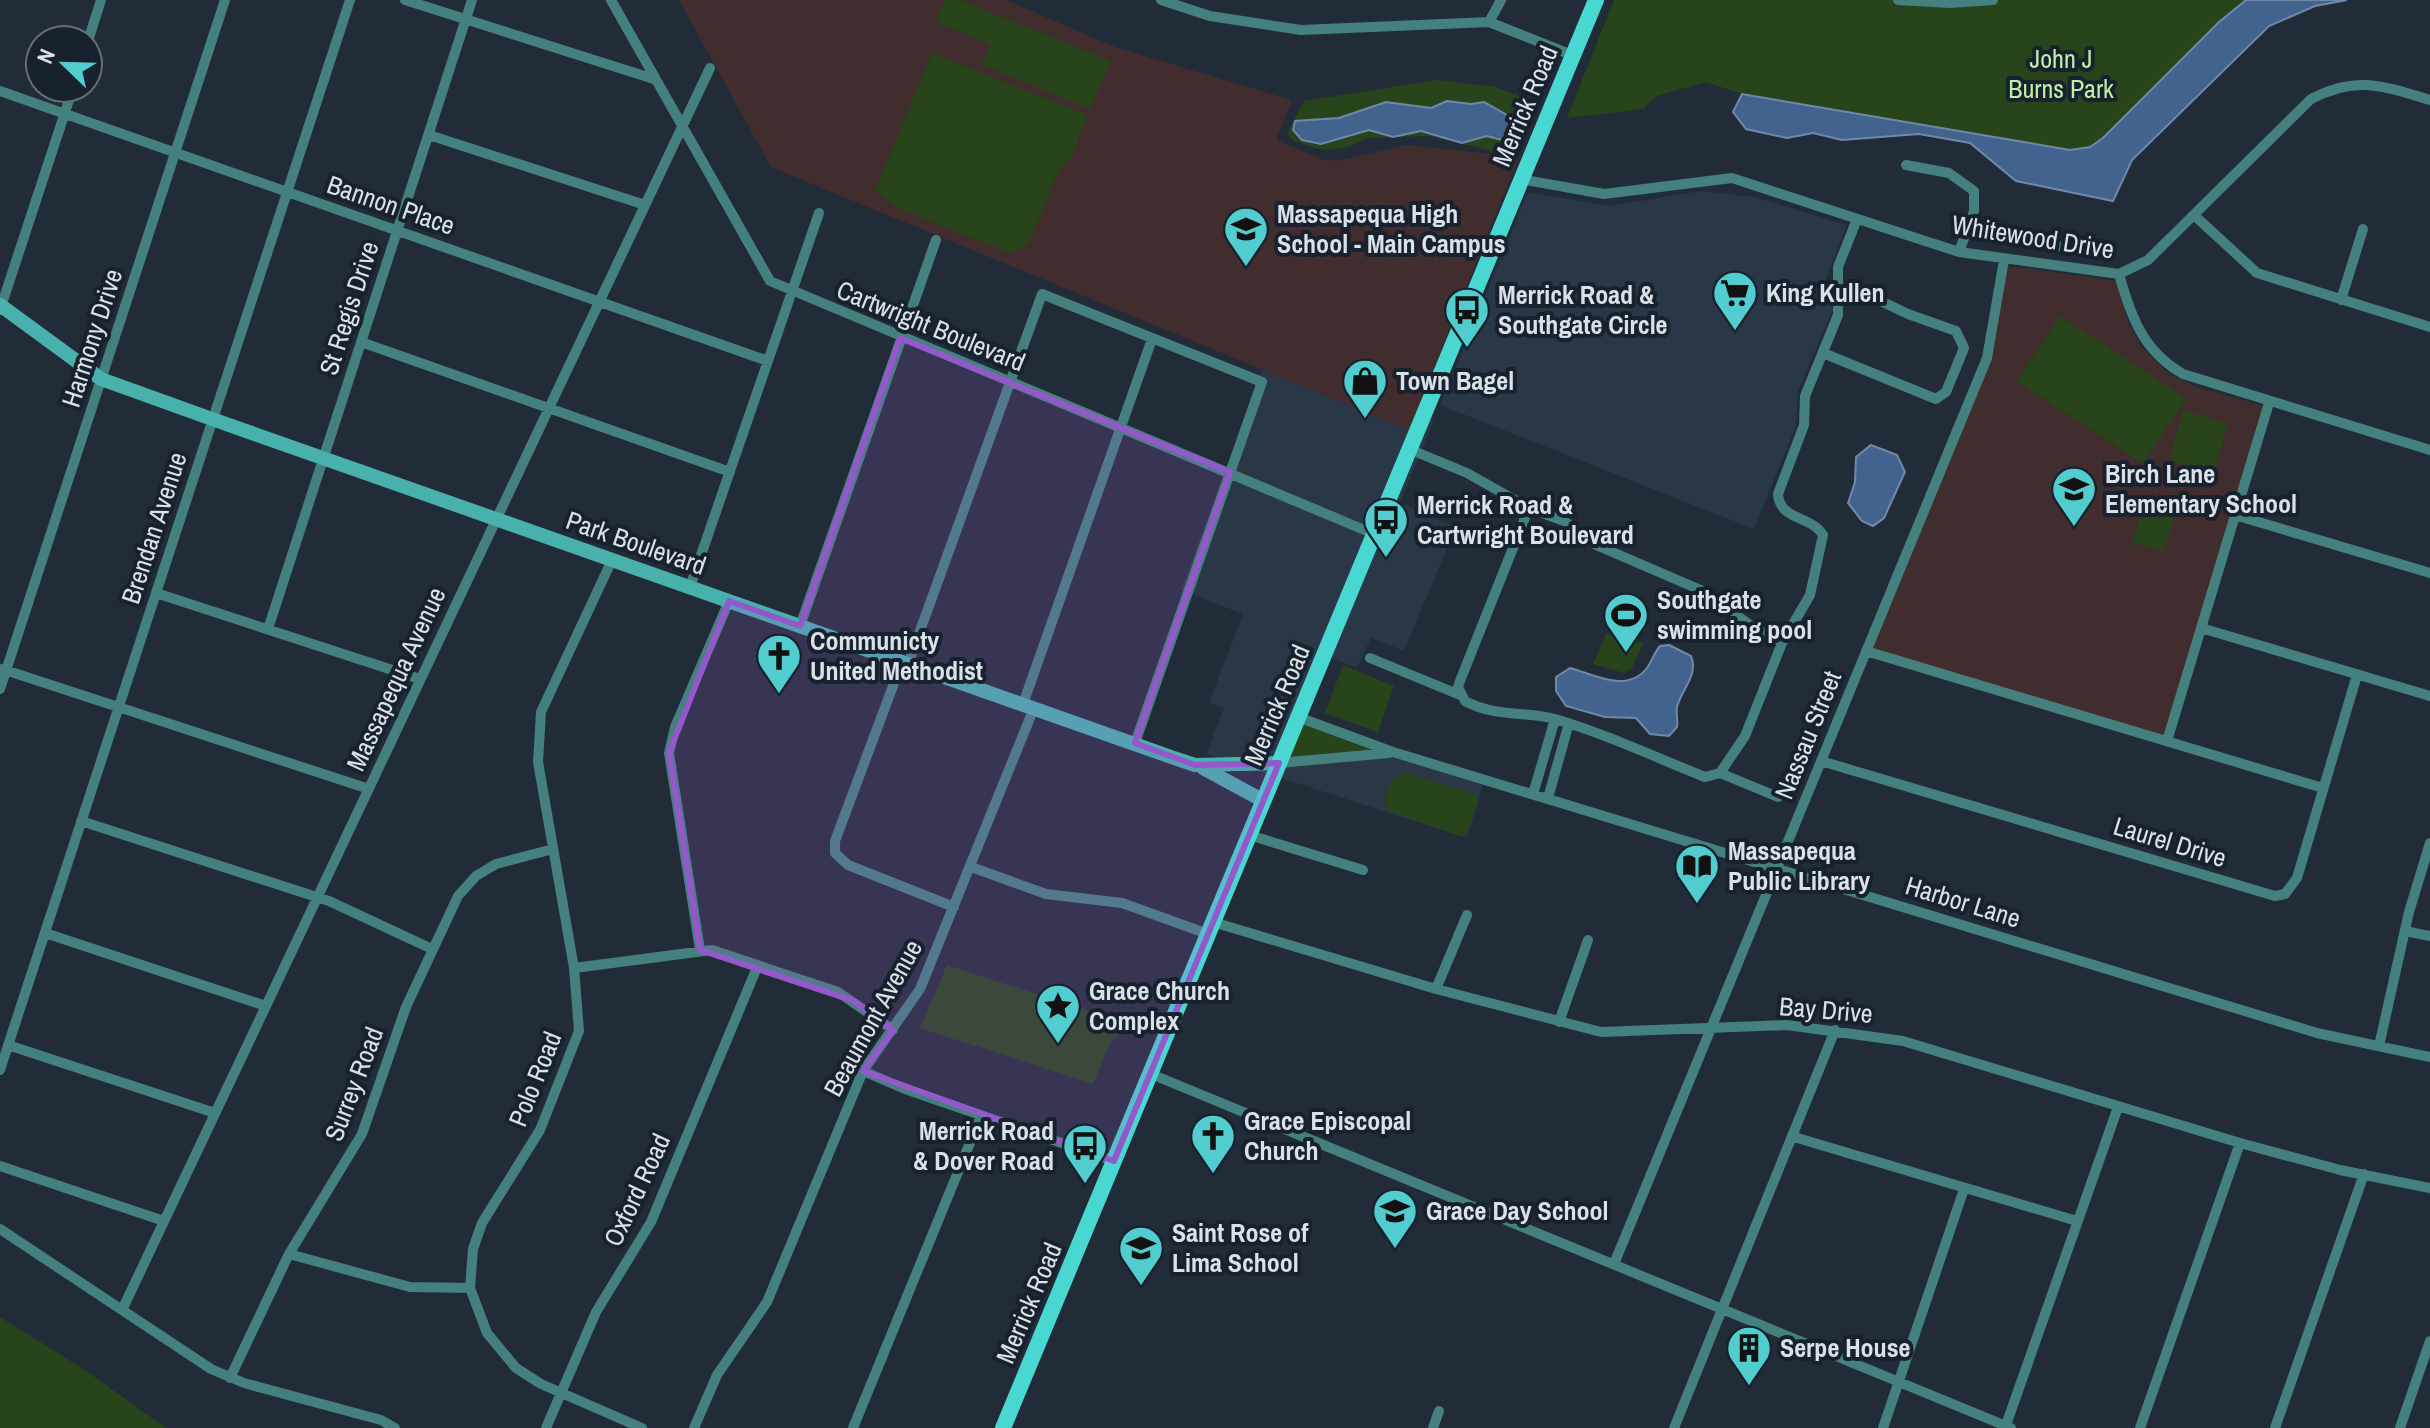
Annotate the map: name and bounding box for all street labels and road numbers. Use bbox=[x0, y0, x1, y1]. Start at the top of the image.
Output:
street label: Merrick Road bbox=[1483, 40, 1566, 172]
street label: Bannon Place bbox=[323, 166, 460, 243]
street label: Whitewood Drive bbox=[1950, 206, 2117, 267]
street label: St Regis Drive bbox=[310, 237, 387, 379]
street label: Harmony Drive bbox=[53, 264, 130, 411]
street label: Cartwright Boulevard bbox=[832, 272, 1031, 379]
street label: Brendan Avenue bbox=[113, 448, 194, 608]
street label: Park Boulevard bbox=[562, 502, 711, 583]
street label: Massapequa Avenue bbox=[338, 581, 453, 776]
street label: Merrick Road bbox=[1235, 639, 1318, 771]
street label: Nassau Street bbox=[1766, 666, 1849, 804]
street label: Laurel Drive bbox=[2110, 808, 2231, 875]
street label: Harbor Lane bbox=[1901, 867, 2025, 936]
street label: Beaumont Avenue bbox=[815, 933, 930, 1102]
street label: Bay Drive bbox=[1778, 988, 1874, 1031]
street label: Surrey Road bbox=[316, 1022, 391, 1146]
street label: Polo Road bbox=[500, 1026, 569, 1132]
street label: Oxford Road bbox=[595, 1128, 678, 1252]
street label: Merrick Road bbox=[987, 1237, 1070, 1369]

